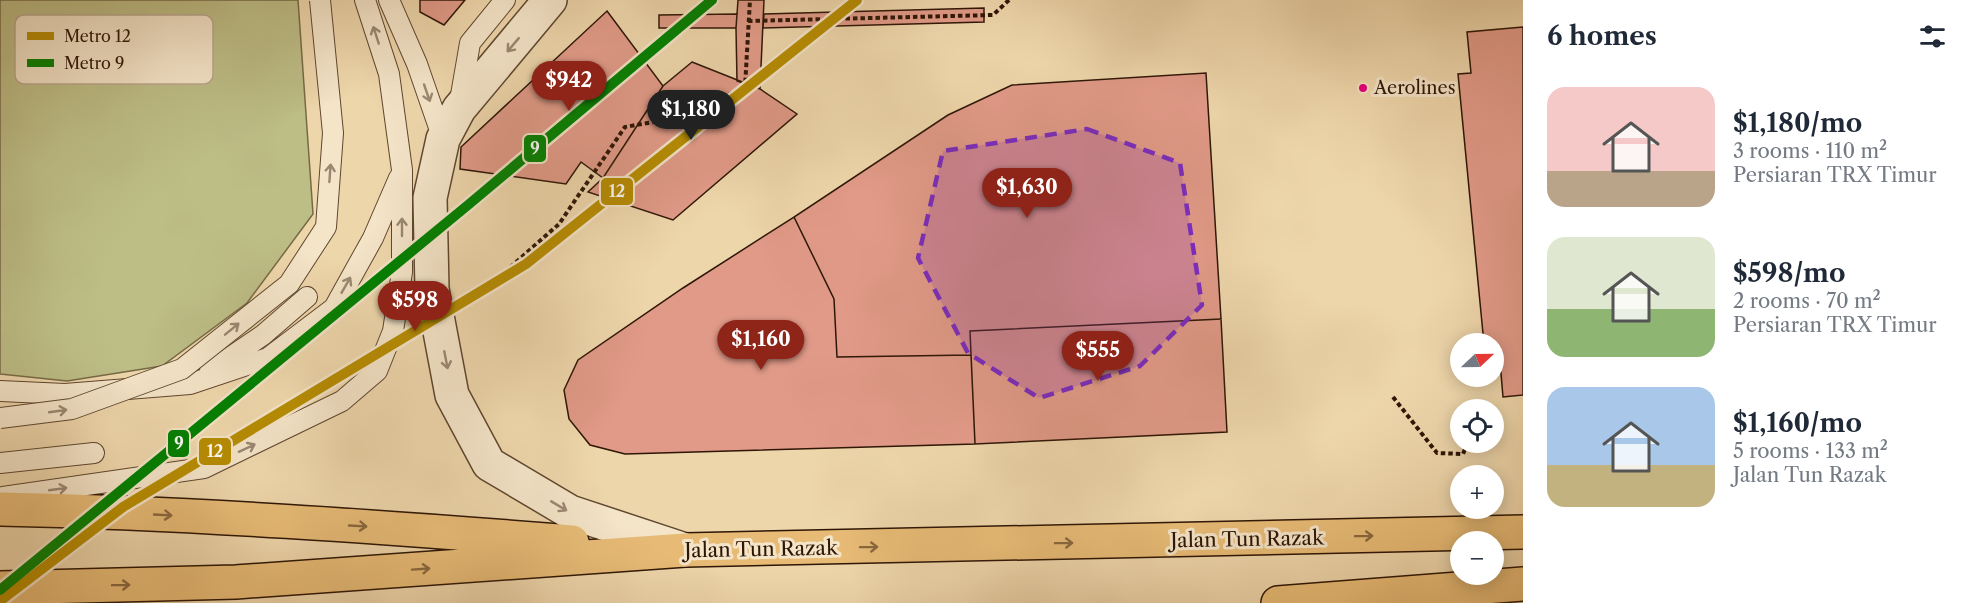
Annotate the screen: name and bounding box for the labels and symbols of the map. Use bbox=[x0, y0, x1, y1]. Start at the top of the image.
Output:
legend bbox=[15, 15, 213, 84]
text: Metro 12 bbox=[64, 26, 131, 46]
one-way arrow bbox=[370, 26, 381, 45]
one-way arrow bbox=[506, 37, 520, 52]
text: Metro 9 bbox=[64, 53, 124, 73]
pin: $942 bbox=[533, 61, 605, 112]
place label: Aerolines bbox=[1373, 77, 1456, 99]
marker: Aerolines bbox=[1357, 82, 1369, 94]
one-way arrow bbox=[423, 83, 434, 102]
pin: $1,180 bbox=[642, 90, 740, 141]
line badge: 9 bbox=[523, 134, 547, 163]
text: 9 bbox=[530, 138, 540, 158]
one-way arrow bbox=[325, 163, 336, 183]
pin: $1,630 bbox=[978, 168, 1076, 219]
line badge: 12 bbox=[600, 177, 634, 206]
text: 12 bbox=[609, 181, 625, 201]
one-way arrow bbox=[396, 217, 408, 237]
one-way arrow bbox=[341, 277, 353, 294]
pin: $598 bbox=[379, 281, 451, 332]
pin: $1,160 bbox=[712, 320, 810, 371]
one-way arrow bbox=[224, 322, 239, 336]
pin: $555 bbox=[1062, 331, 1134, 382]
north arrow bbox=[1450, 333, 1504, 387]
one-way arrow bbox=[441, 350, 452, 370]
one-way arrow bbox=[48, 405, 67, 416]
line badge: 9 bbox=[167, 429, 190, 458]
text: 9 bbox=[174, 433, 184, 453]
line badge: 12 bbox=[198, 437, 232, 466]
text: 12 bbox=[207, 441, 223, 461]
one-way arrow bbox=[237, 442, 255, 454]
one-way arrow bbox=[48, 484, 67, 495]
one-way arrow bbox=[550, 500, 567, 512]
one-way arrow bbox=[153, 510, 173, 521]
one-way arrow bbox=[348, 521, 367, 532]
street label: Jalan Tun Razak bbox=[1167, 526, 1325, 552]
one-way arrow bbox=[1354, 531, 1374, 542]
street label: Jalan Tun Razak bbox=[681, 536, 839, 562]
one-way arrow bbox=[1054, 537, 1074, 548]
one-way arrow bbox=[859, 541, 879, 552]
one-way arrow bbox=[410, 563, 430, 574]
one-way arrow bbox=[111, 579, 131, 590]

